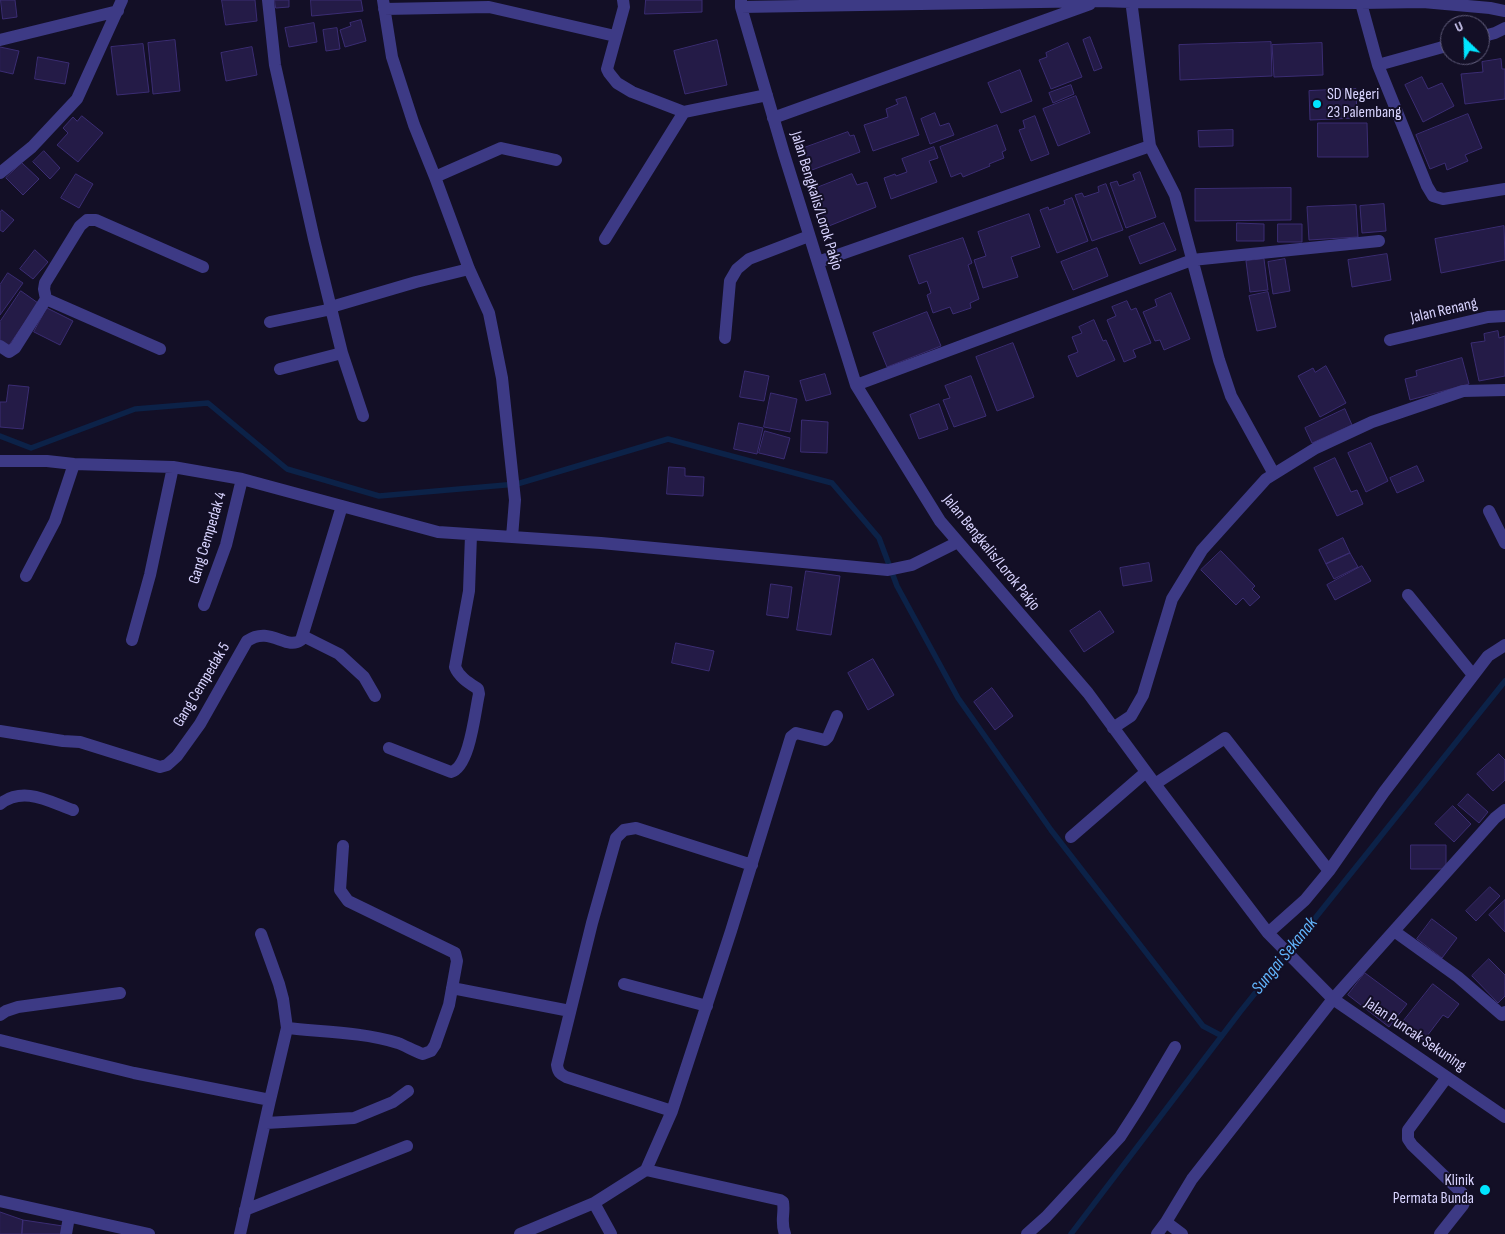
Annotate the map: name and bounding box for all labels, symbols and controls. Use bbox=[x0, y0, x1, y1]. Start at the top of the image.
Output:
north arrow bbox=[1440, 15, 1490, 65]
text: U bbox=[1452, 18, 1466, 36]
place label: SD Negeri 23 Palembang bbox=[1327, 85, 1401, 123]
marker: SD Negeri 23 Palembang bbox=[1311, 98, 1323, 110]
street label: Jalan Bengkalis/Lorok Pakjo bbox=[786, 129, 846, 273]
street label: Jalan Renang bbox=[1409, 294, 1479, 328]
street label: Gang Cempedak 4 bbox=[185, 490, 231, 586]
street label: Jalan Bengkalis/Lorok Pakjo bbox=[938, 491, 1044, 615]
street label: Gang Cempedak 5 bbox=[169, 639, 235, 731]
water label: Sungai Sekanak bbox=[1247, 913, 1323, 999]
street label: Jalan Puncak Sekuning bbox=[1361, 994, 1469, 1076]
place label: Klinik Permata Bunda bbox=[1393, 1171, 1474, 1209]
marker: Klinik Permata Bunda bbox=[1478, 1183, 1492, 1197]

